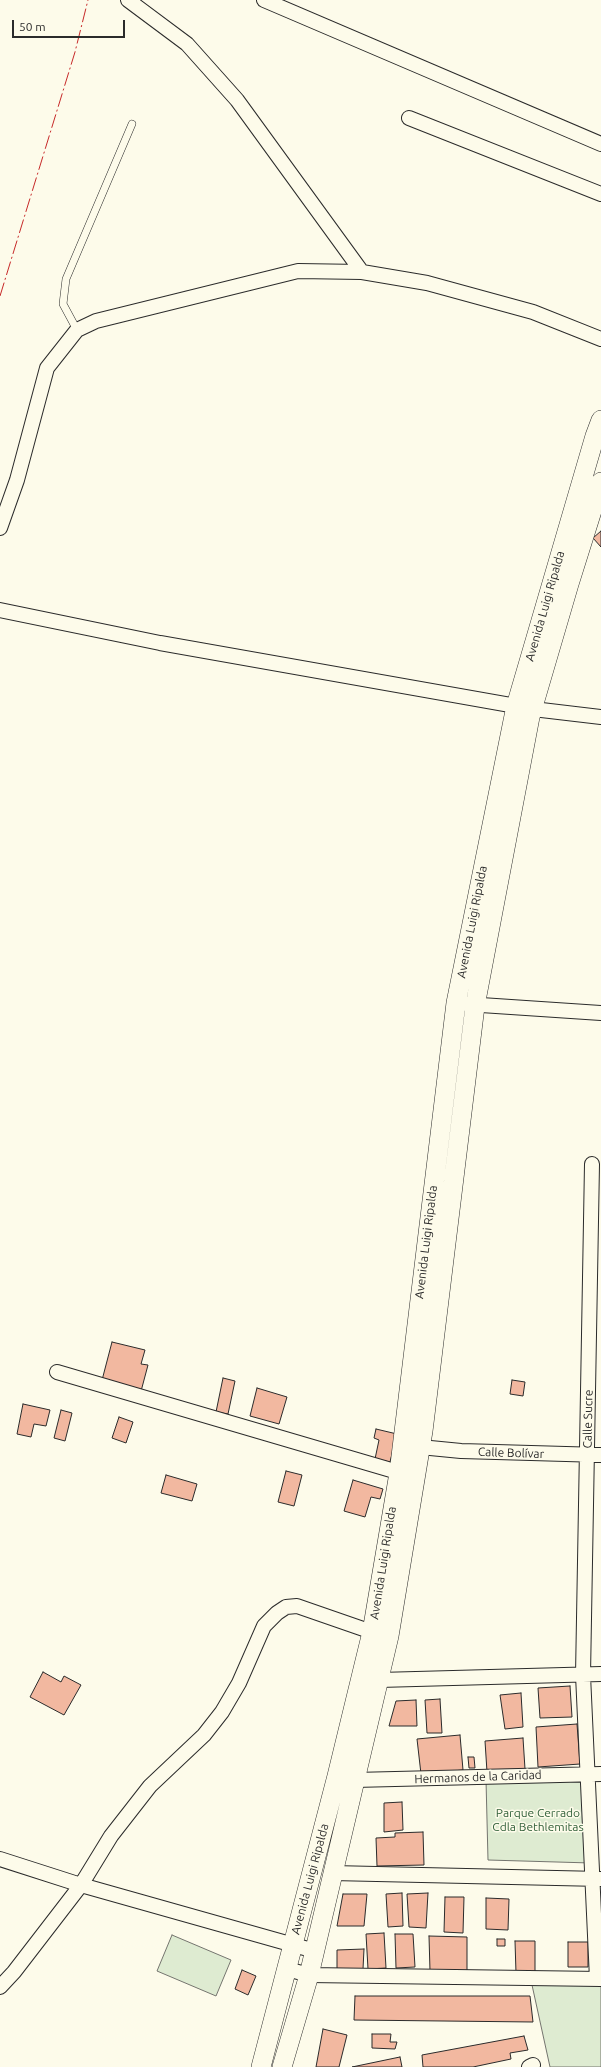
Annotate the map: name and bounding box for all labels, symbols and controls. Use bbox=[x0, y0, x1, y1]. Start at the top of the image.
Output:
scale bar bbox=[14, 12, 127, 38]
text: 50 m bbox=[19, 20, 46, 33]
street label: Avenida Luigi Ripalda bbox=[522, 549, 568, 663]
street label: Avenida Luigi Ripalda bbox=[454, 865, 490, 979]
street label: Avenida Luigi Ripalda bbox=[412, 1184, 440, 1300]
street label: Calle Sucre bbox=[580, 1389, 596, 1449]
street label: Calle Bolívar bbox=[478, 1445, 544, 1461]
street label: Avenida Luigi Ripalda bbox=[367, 1505, 399, 1621]
street label: Hermanos de la Caridad bbox=[414, 1768, 542, 1786]
park label: Parque Cerrado Cdla Bethlemitas bbox=[492, 1806, 584, 1834]
street label: Avenida Luigi Ripalda bbox=[288, 1822, 332, 1936]

